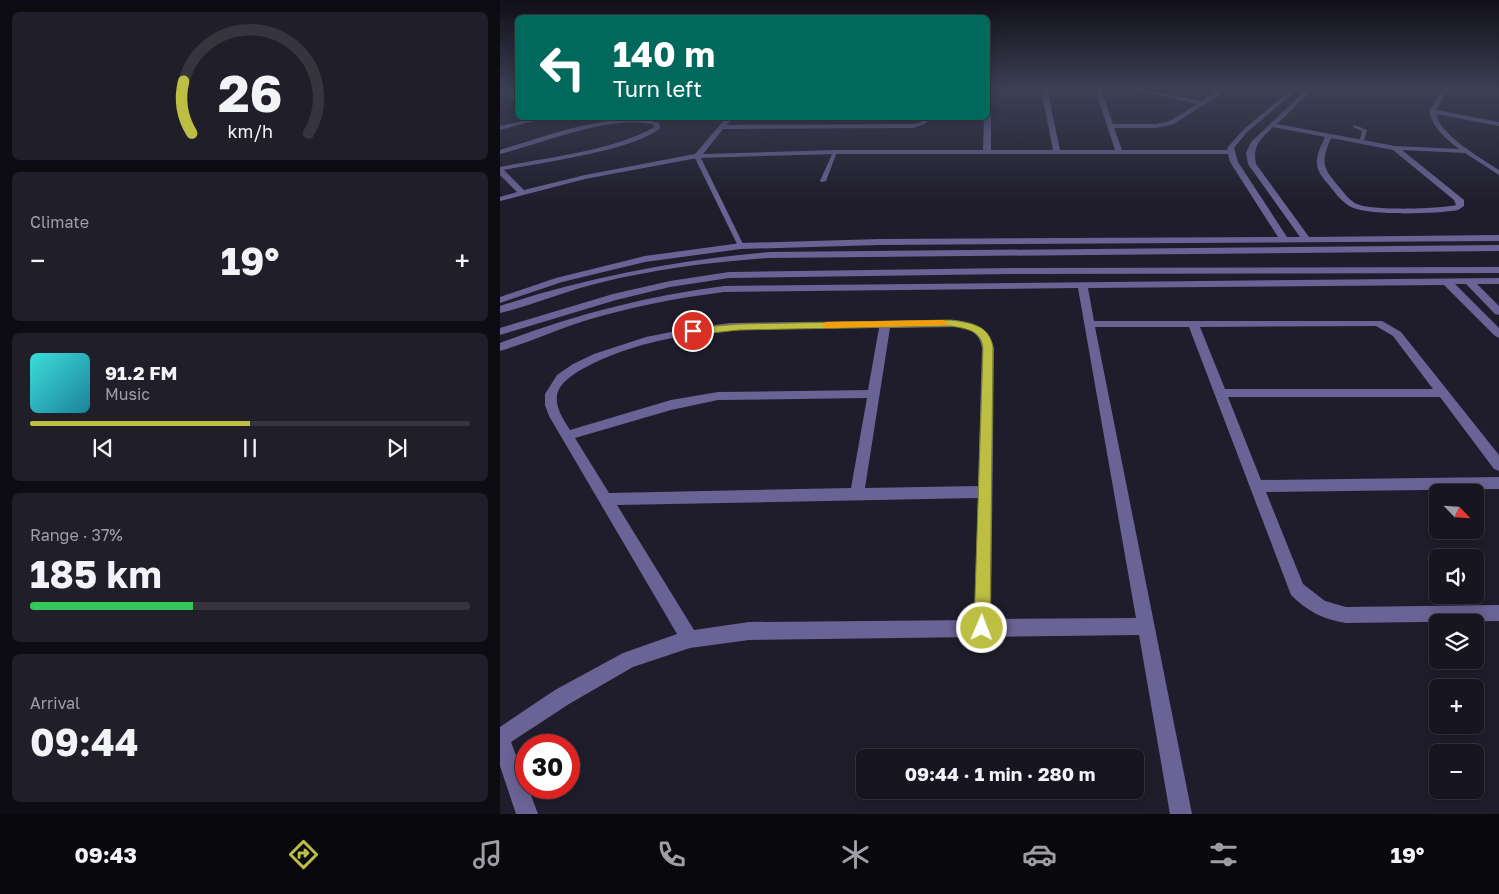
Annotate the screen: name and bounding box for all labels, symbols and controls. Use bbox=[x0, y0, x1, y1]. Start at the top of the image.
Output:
text: 140 m bbox=[613, 33, 715, 75]
icon: left bbox=[530, 35, 595, 100]
text: 26 bbox=[218, 61, 282, 123]
text: Turn left bbox=[613, 75, 702, 102]
text: km/h bbox=[227, 120, 273, 142]
text: Climate bbox=[30, 212, 89, 232]
text: 19° bbox=[221, 238, 279, 283]
text: − bbox=[30, 244, 45, 277]
text: + bbox=[455, 244, 470, 277]
pin bbox=[672, 310, 714, 352]
icon: arrive bbox=[679, 317, 707, 345]
text: 91.2 FM bbox=[105, 361, 178, 384]
text: Music bbox=[105, 384, 150, 404]
icon: previous bbox=[89, 434, 117, 462]
icon: pause bbox=[236, 434, 264, 462]
icon: next bbox=[383, 434, 411, 462]
north arrow bbox=[1429, 484, 1484, 539]
map controls bbox=[1429, 484, 1484, 799]
text: Range · 37% bbox=[30, 525, 123, 545]
button: sound bbox=[1429, 549, 1484, 604]
text: 185 km bbox=[30, 551, 162, 596]
position arrow bbox=[955, 601, 1007, 653]
button: layers bbox=[1429, 614, 1484, 669]
button: + bbox=[1429, 679, 1484, 734]
text: Arrival bbox=[30, 693, 80, 713]
text: 09:44 bbox=[30, 719, 139, 764]
speed limit sign: 30 bbox=[515, 734, 580, 799]
button: − bbox=[1429, 744, 1484, 799]
text: 09:44 · 1 min · 280 m bbox=[905, 762, 1095, 785]
icon: directions bbox=[286, 837, 321, 872]
icon: music bbox=[470, 837, 505, 872]
icon: phone bbox=[654, 837, 689, 872]
icon: climate bbox=[838, 837, 873, 872]
icon: car bbox=[1022, 837, 1057, 872]
icon: filters bbox=[1206, 837, 1241, 872]
text: 09:43 bbox=[75, 841, 137, 868]
text: 19° bbox=[1391, 841, 1424, 868]

